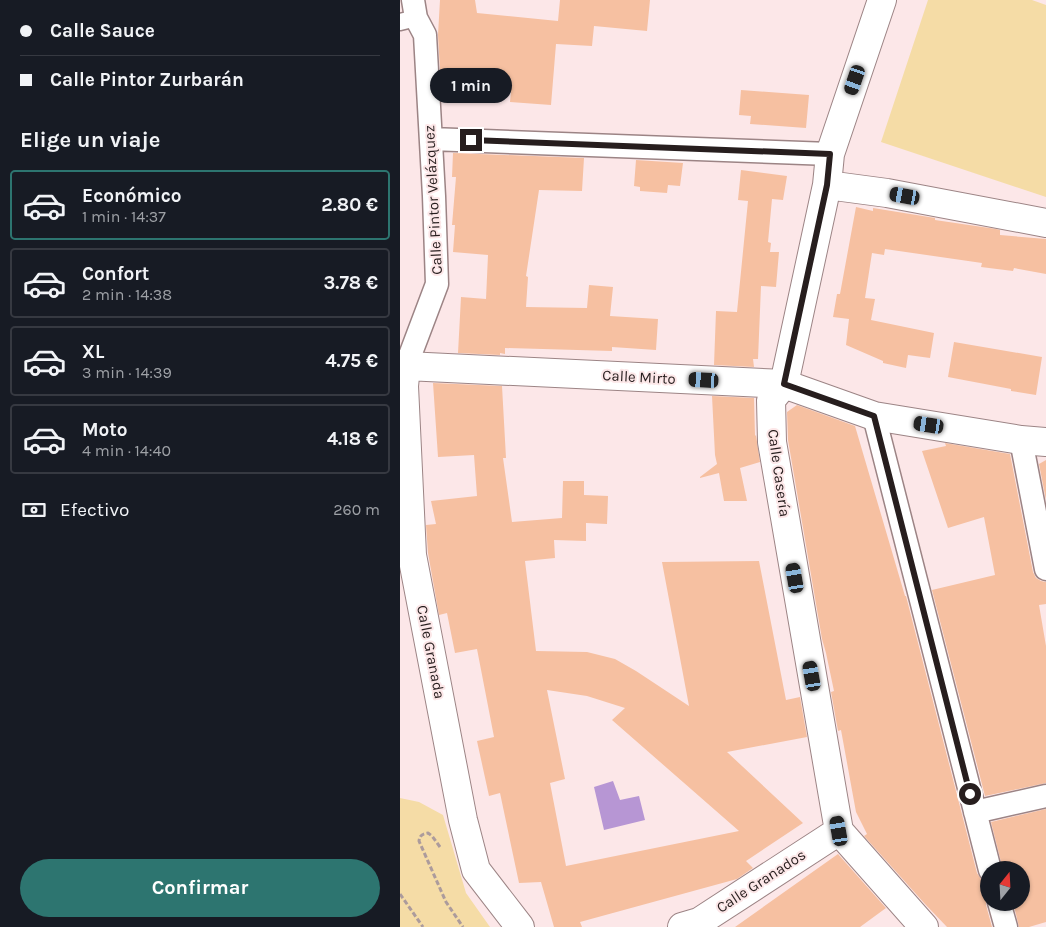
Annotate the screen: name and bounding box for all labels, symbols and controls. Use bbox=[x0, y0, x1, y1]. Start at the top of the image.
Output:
text: Calle Sauce bbox=[50, 20, 155, 42]
car bbox=[843, 63, 866, 97]
callout: 1 min bbox=[430, 68, 512, 102]
text: Calle Pintor Zurbarán bbox=[50, 69, 244, 91]
text: 1 min bbox=[451, 76, 491, 95]
street label: Calle Pintor Velázquez bbox=[420, 125, 446, 275]
text: Elige un viaje bbox=[20, 127, 160, 153]
route end bbox=[460, 129, 482, 151]
icon: car bbox=[22, 183, 67, 228]
text: Económico bbox=[82, 185, 182, 207]
car bbox=[888, 186, 921, 206]
text: 2.80 € bbox=[321, 194, 378, 216]
text: 1 min · 14:37 bbox=[82, 207, 166, 226]
icon: car bbox=[22, 261, 67, 306]
text: Confort bbox=[82, 263, 149, 285]
text: 3.78 € bbox=[324, 272, 378, 294]
text: 2 min · 14:38 bbox=[82, 285, 172, 304]
icon: car bbox=[22, 339, 67, 384]
text: XL bbox=[82, 341, 104, 363]
text: 4.75 € bbox=[325, 350, 378, 372]
text: 3 min · 14:39 bbox=[82, 363, 172, 382]
street label: Calle Mirto bbox=[602, 366, 676, 388]
car bbox=[688, 372, 719, 388]
car bbox=[913, 415, 944, 435]
icon: car bbox=[22, 417, 67, 462]
text: Moto bbox=[82, 419, 128, 441]
text: 4.18 € bbox=[327, 428, 378, 450]
street label: Calle Casería bbox=[764, 428, 794, 518]
text: 4 min · 14:40 bbox=[82, 441, 171, 460]
icon: cash bbox=[20, 496, 48, 524]
text: Efectivo bbox=[60, 499, 129, 521]
text: 260 m bbox=[333, 500, 380, 519]
car bbox=[785, 562, 804, 594]
street label: Calle Granada bbox=[413, 604, 449, 700]
car bbox=[802, 660, 821, 692]
route start bbox=[959, 783, 981, 805]
car bbox=[829, 815, 848, 847]
street label: Calle Granados bbox=[713, 845, 809, 917]
button: Confirmar bbox=[20, 859, 380, 917]
north arrow bbox=[980, 861, 1030, 911]
map controls bbox=[980, 861, 1030, 911]

